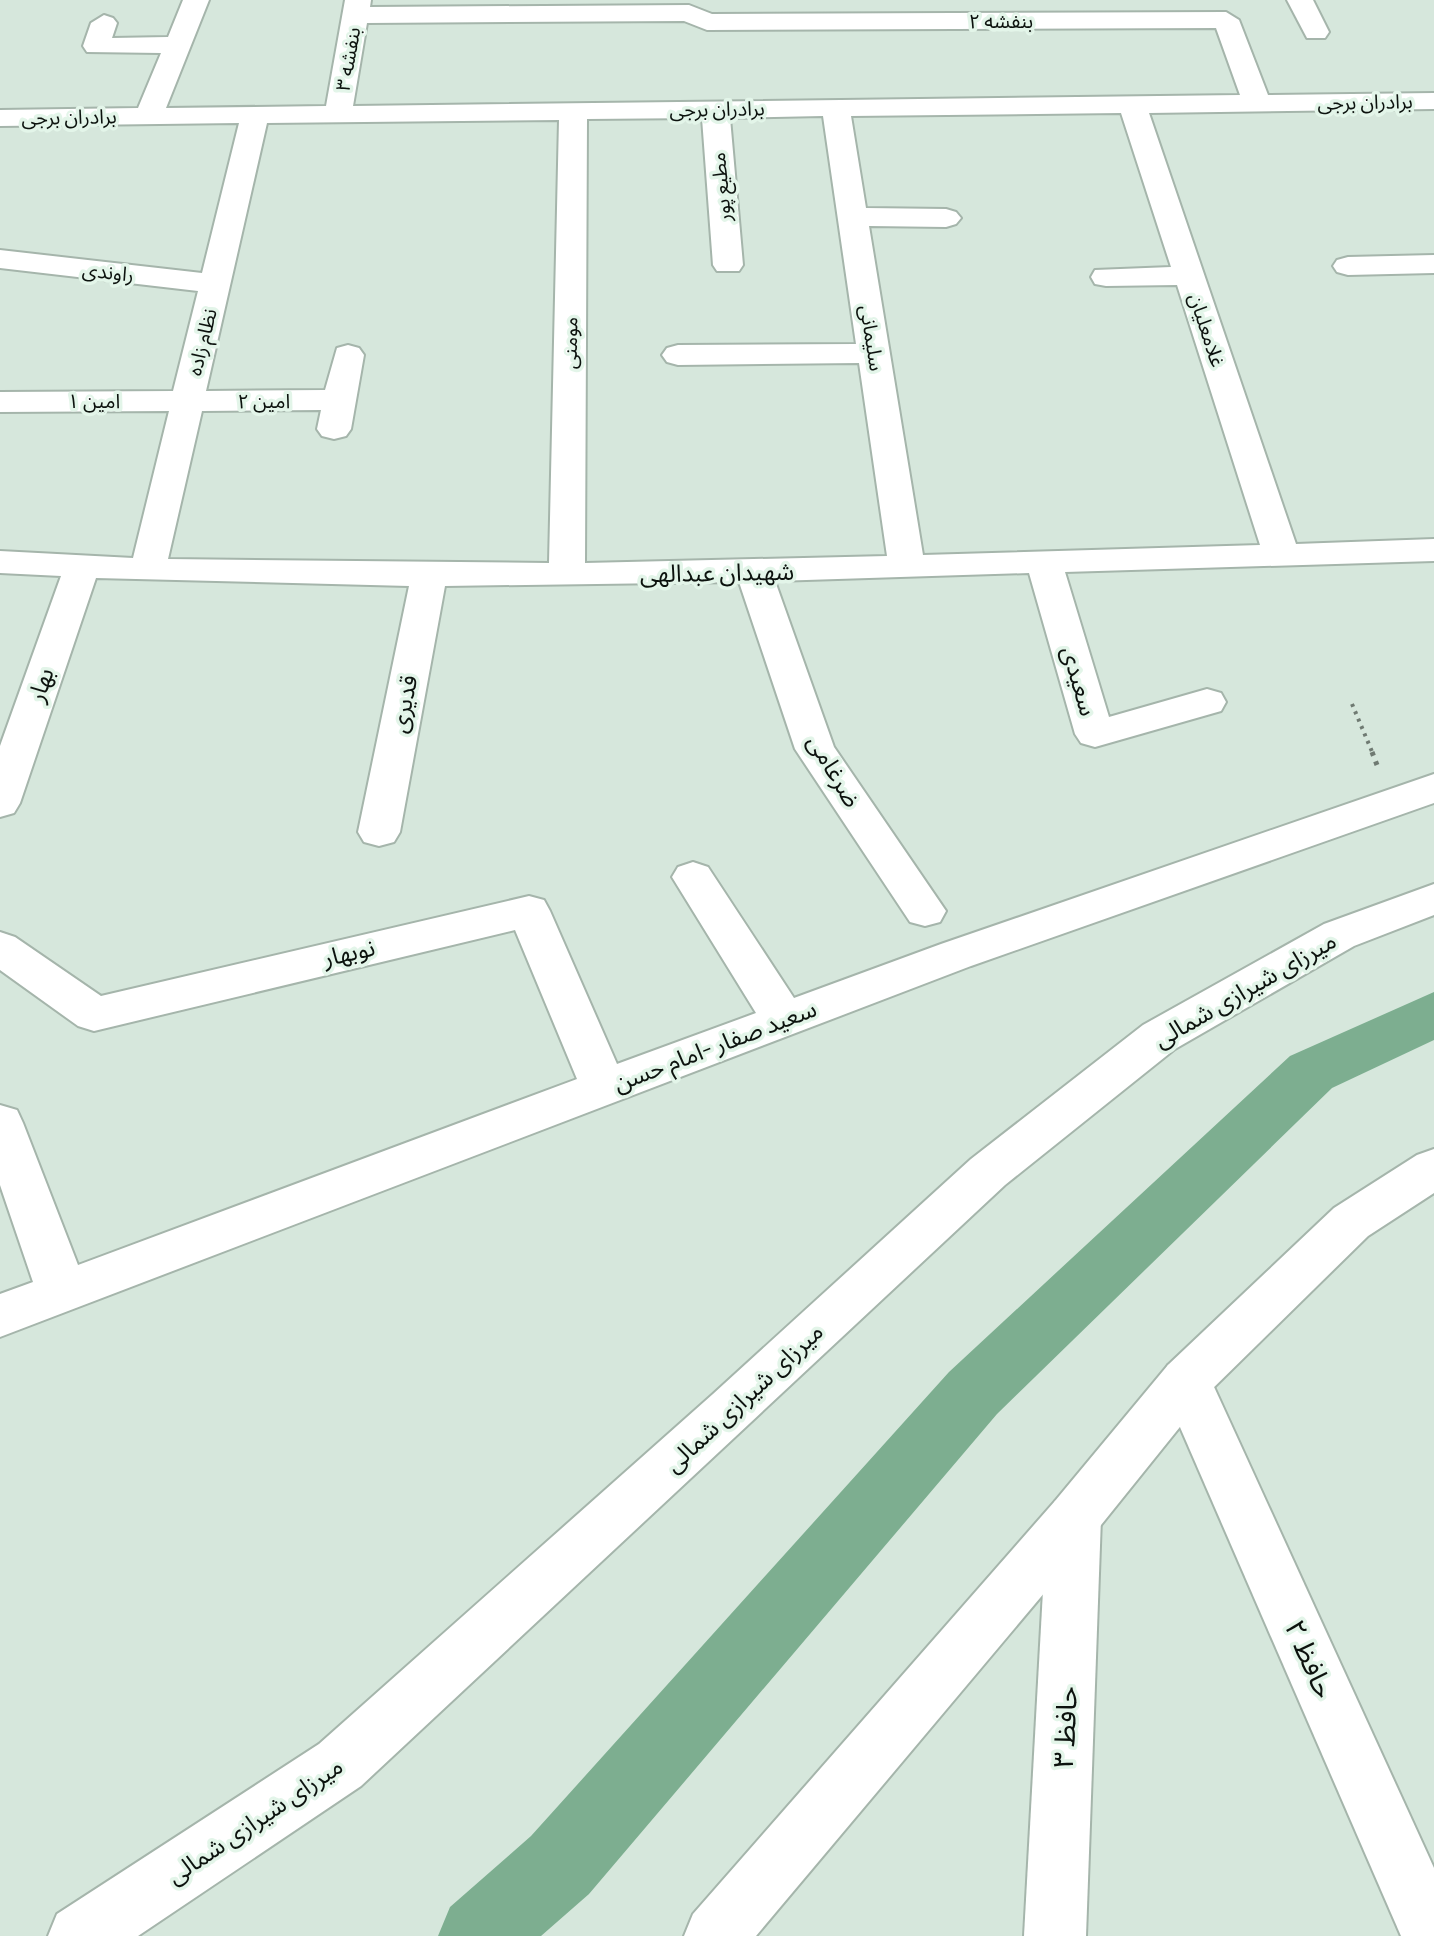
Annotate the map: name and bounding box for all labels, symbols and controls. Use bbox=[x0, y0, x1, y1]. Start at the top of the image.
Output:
street label: بنفشه ۲ bbox=[969, 8, 1033, 32]
street label: بنفشه ۳ bbox=[330, 25, 364, 93]
street label: برادران برجی bbox=[1317, 88, 1413, 115]
street label: برادران برجی bbox=[669, 95, 765, 122]
street label: برادران برجی bbox=[21, 103, 117, 130]
street label: مطیع پور bbox=[705, 151, 739, 224]
street label: راوندی bbox=[81, 256, 135, 287]
street label: غلامعلیان bbox=[1184, 290, 1231, 370]
street label: سلیمانی bbox=[855, 303, 890, 373]
street label: نظام زاده bbox=[181, 306, 225, 379]
street label: مومنی bbox=[557, 317, 582, 369]
street label: امین ۱ bbox=[68, 388, 120, 413]
street label: امین ۲ bbox=[238, 388, 290, 413]
street label: شهیدان عبدالهی bbox=[639, 556, 794, 588]
street label: سعیدی bbox=[1056, 642, 1104, 719]
street label: بهار bbox=[20, 664, 60, 707]
street label: قدیری bbox=[383, 672, 423, 735]
street label: ضرغامی bbox=[801, 729, 868, 812]
street label: میرزای شیرازی شمالی bbox=[1148, 925, 1341, 1054]
street label: نوبهار bbox=[319, 932, 378, 973]
street label: سعید صفار -امام حسن bbox=[609, 992, 822, 1101]
street label: میرزای شیرازی شمالی bbox=[658, 1316, 829, 1478]
street label: حافظ ۲ bbox=[1279, 1614, 1343, 1703]
street label: حافظ ۳ bbox=[1045, 1685, 1083, 1769]
street label: میرزای شیرازی شمالی bbox=[161, 1750, 348, 1890]

